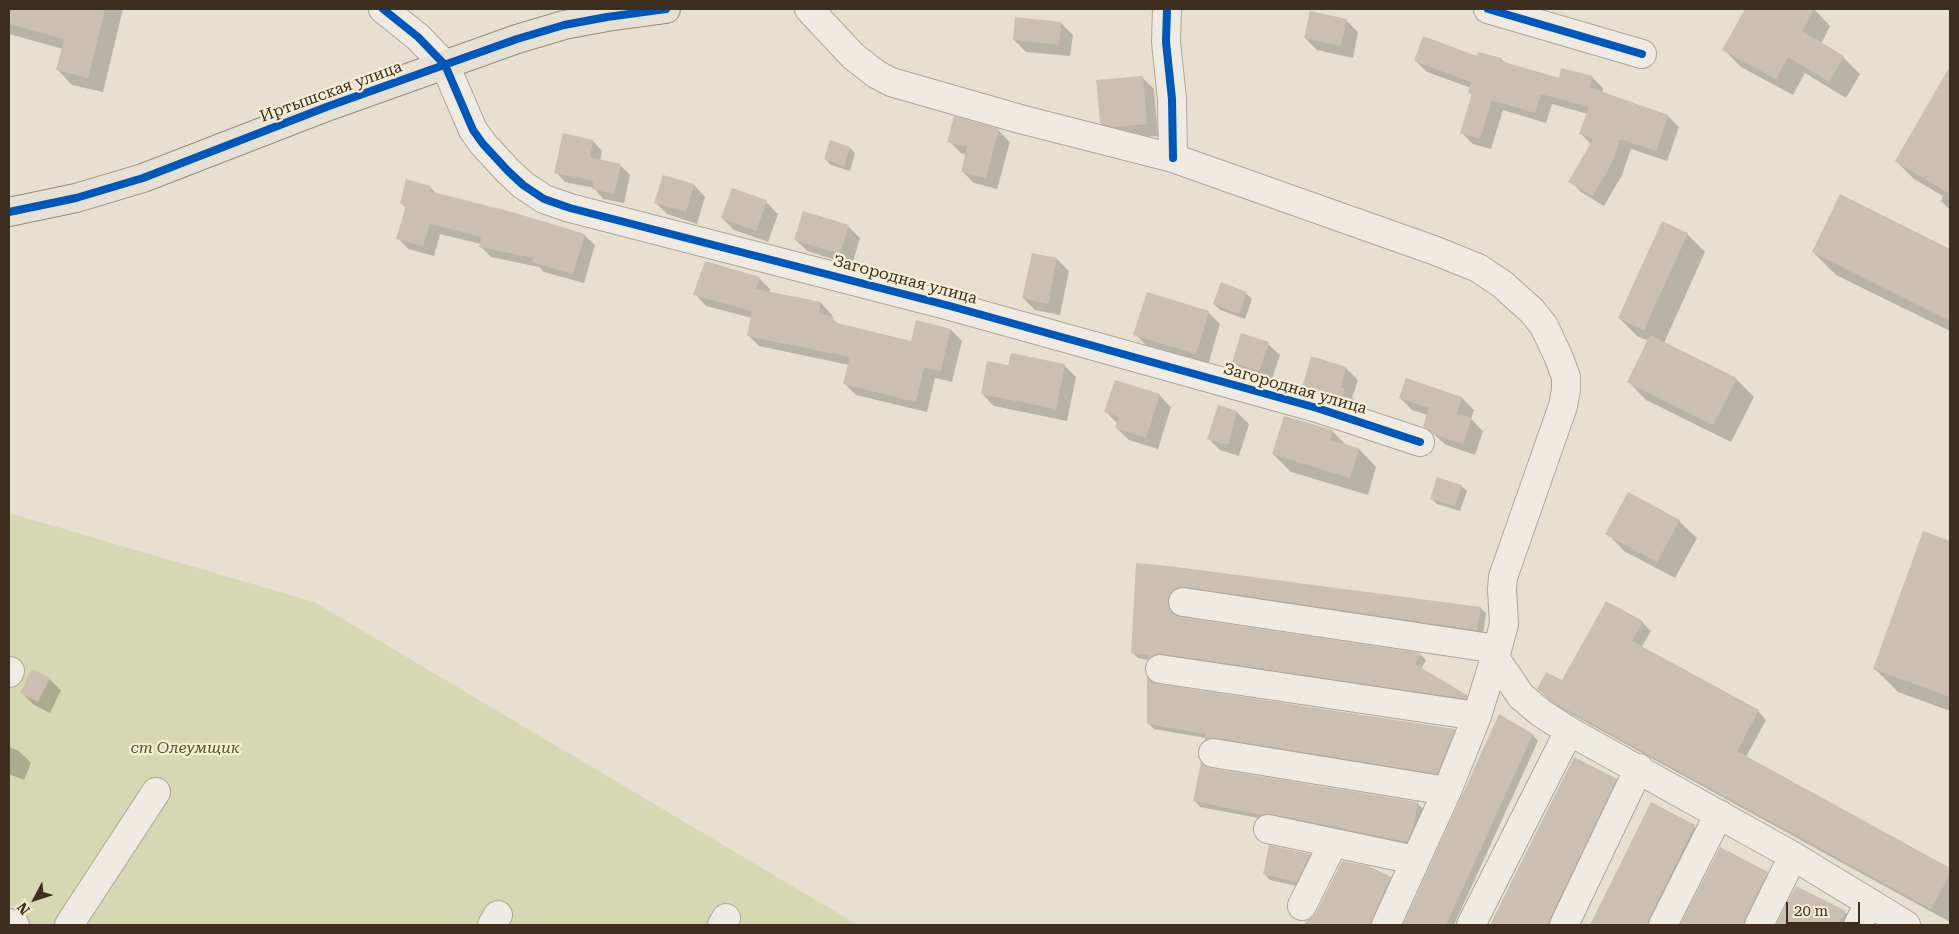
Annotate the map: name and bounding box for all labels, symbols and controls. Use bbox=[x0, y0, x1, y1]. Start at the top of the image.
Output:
street label: Иртышская улица bbox=[257, 57, 405, 127]
street label: Загородная улица bbox=[831, 252, 979, 308]
street label: Загородная улица bbox=[1221, 359, 1369, 419]
park label: ст Олеумщик bbox=[130, 738, 240, 758]
north arrow bbox=[10, 874, 60, 924]
scale bar bbox=[1789, 892, 1863, 924]
text: N bbox=[14, 899, 33, 918]
text: 20 m bbox=[1794, 902, 1828, 920]

